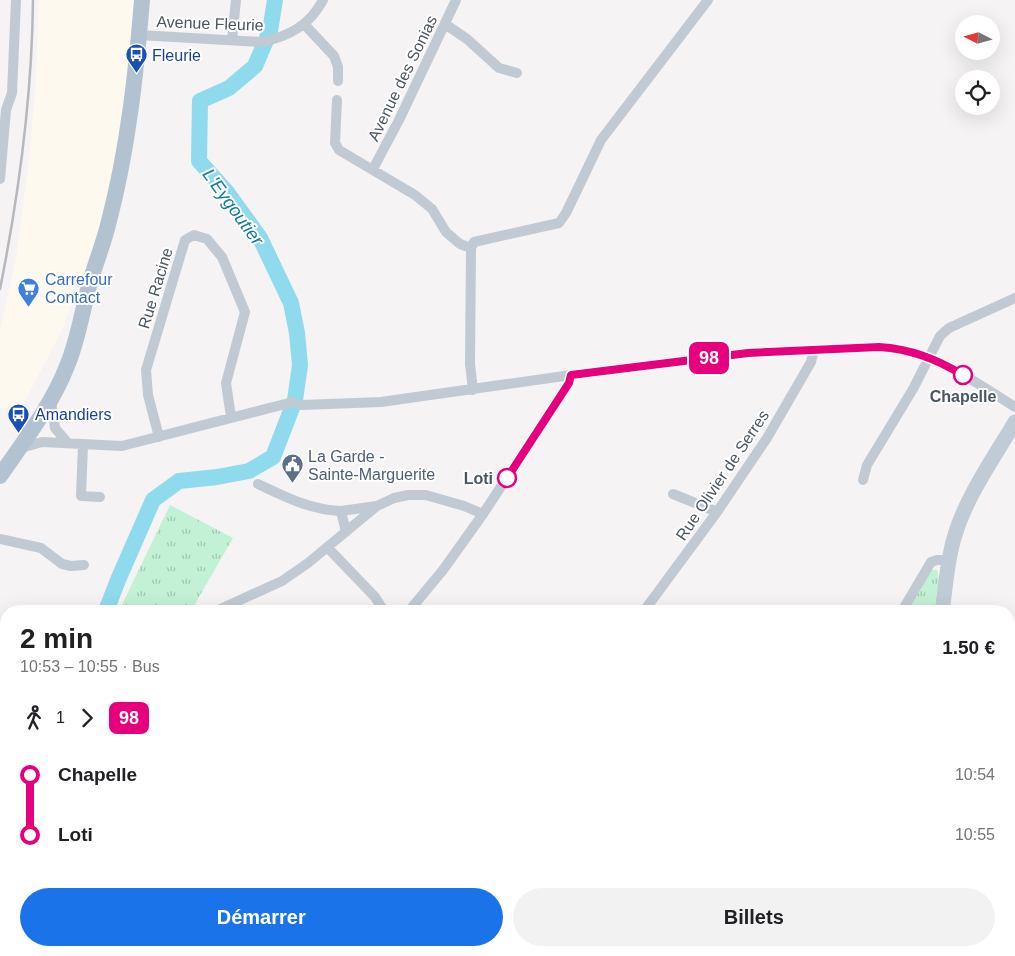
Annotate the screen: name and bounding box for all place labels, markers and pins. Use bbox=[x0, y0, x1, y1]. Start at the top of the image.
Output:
bus stop icon: Fleurie bbox=[124, 43, 148, 74]
place label: Fleurie bbox=[152, 47, 201, 64]
place label: Carrefour Contact bbox=[45, 271, 113, 306]
supermarket icon: Carrefour Contact bbox=[17, 276, 41, 307]
marker: Chapelle bbox=[953, 365, 973, 385]
place label: Chapelle bbox=[930, 388, 996, 405]
bus stop icon: Amandiers bbox=[7, 402, 31, 433]
place label: Amandiers bbox=[35, 406, 111, 423]
place label: La Garde - Sainte-Marguerite bbox=[308, 448, 435, 483]
public building icon: La Garde - Sainte-Marguerite bbox=[280, 453, 304, 484]
marker: Loti bbox=[497, 468, 517, 488]
place label: Loti bbox=[464, 470, 493, 487]

